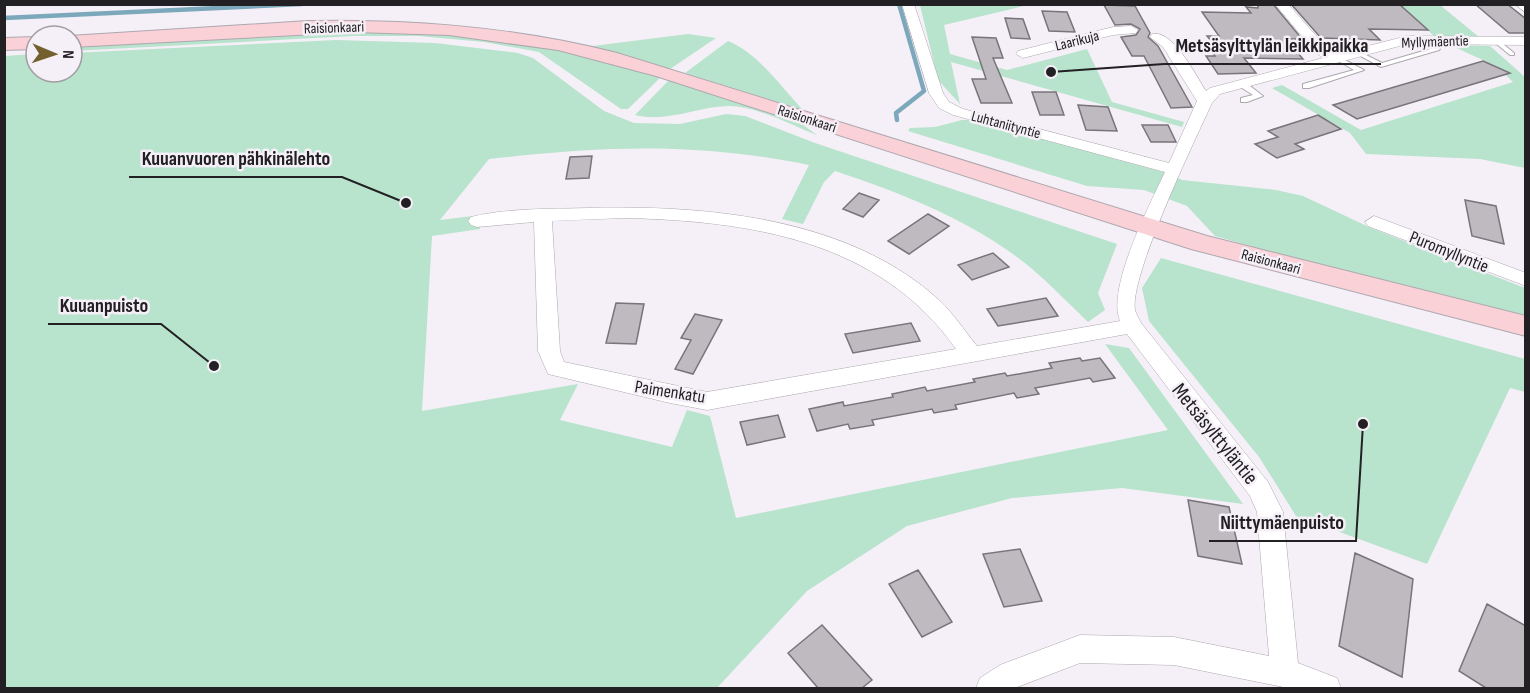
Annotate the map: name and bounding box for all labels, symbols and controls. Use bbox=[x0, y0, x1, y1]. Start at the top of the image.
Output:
street label: Raisionkaari bbox=[303, 17, 365, 39]
north arrow bbox=[24, 24, 84, 84]
street label: Laarikuja bbox=[1053, 26, 1101, 56]
callout: Metsäsylttylän leikkipaikka bbox=[1164, 26, 1381, 64]
street label: Myllymäentie bbox=[1401, 31, 1469, 53]
text: Metsäsylttylän leikkipaikka bbox=[1175, 34, 1369, 58]
text: N bbox=[58, 50, 77, 59]
street label: Raisionkaari bbox=[775, 101, 839, 137]
street label: Luhtaniityntie bbox=[969, 107, 1043, 143]
callout: Kuuanvuoren pähkinälehto bbox=[129, 139, 342, 177]
text: Kuuanvuoren pähkinälehto bbox=[142, 147, 330, 171]
street label: Puromyllyntie bbox=[1406, 227, 1492, 277]
street label: Raisionkaari bbox=[1239, 245, 1303, 279]
callout: Kuuanpuisto bbox=[48, 286, 161, 324]
text: Kuuanpuisto bbox=[60, 294, 148, 318]
street label: Paimenkatu bbox=[633, 376, 707, 408]
street label: Metsäsylttyläntie bbox=[1167, 378, 1263, 490]
callout: Niittymäenpuisto bbox=[1209, 503, 1356, 541]
text: Niittymäenpuisto bbox=[1220, 511, 1344, 535]

